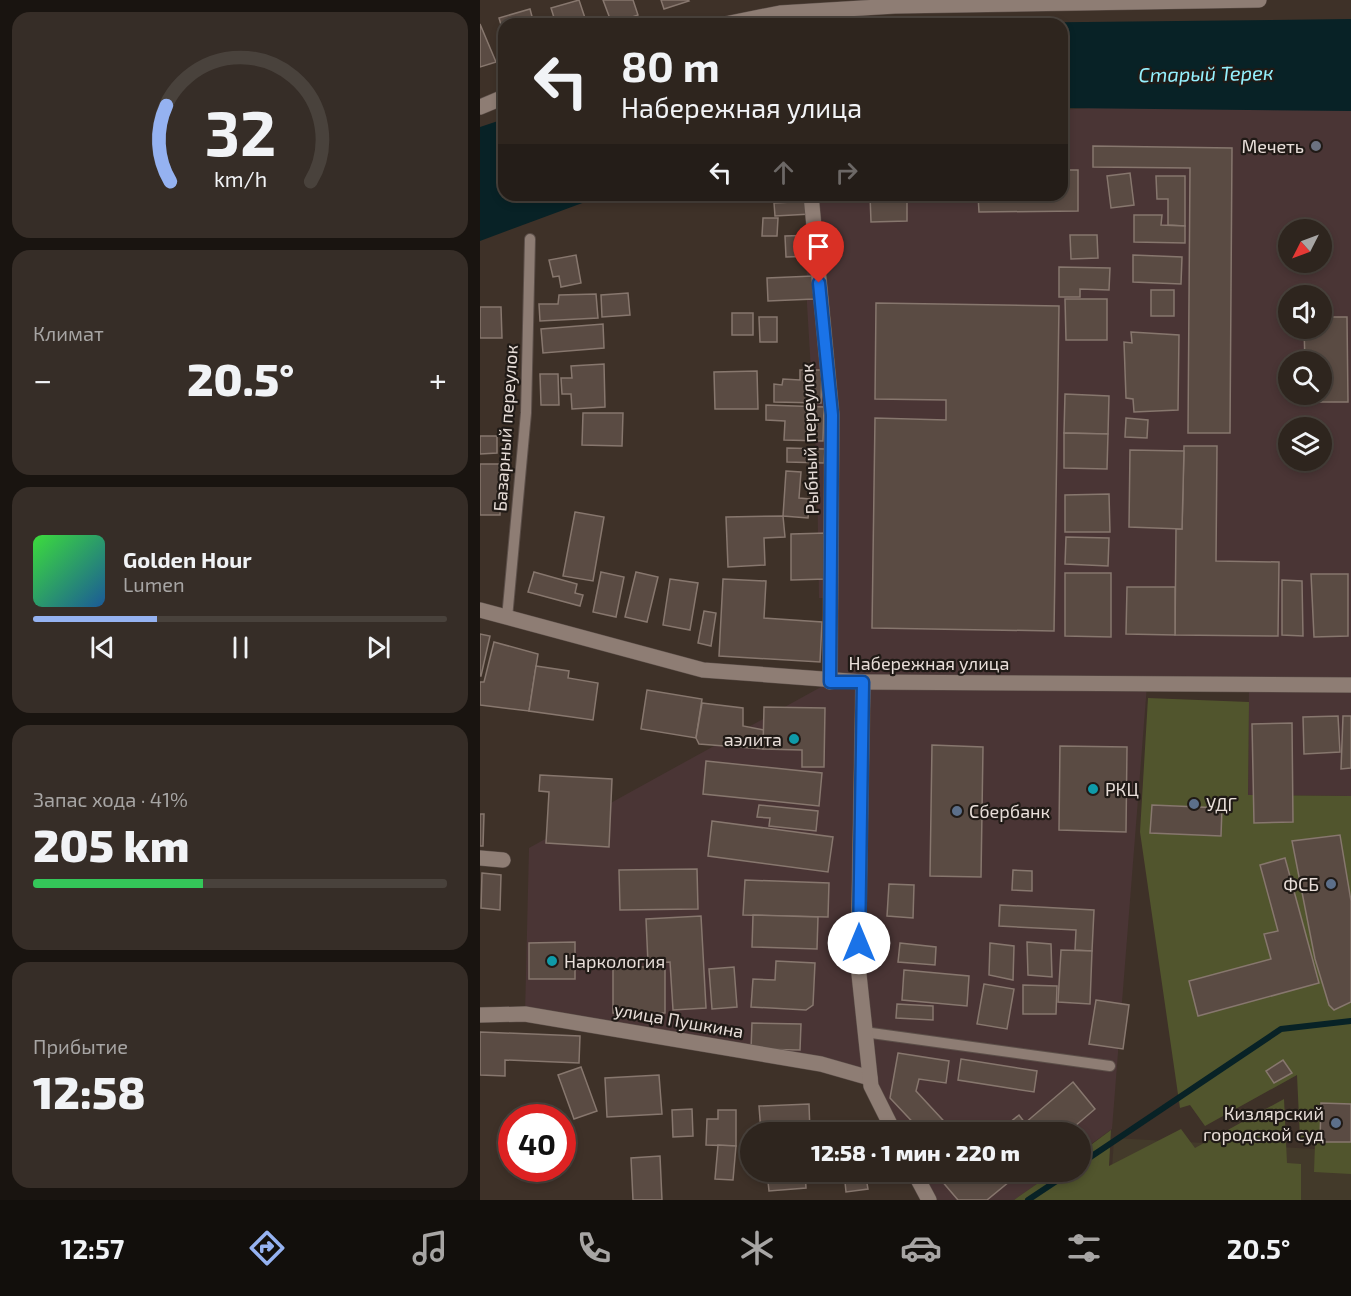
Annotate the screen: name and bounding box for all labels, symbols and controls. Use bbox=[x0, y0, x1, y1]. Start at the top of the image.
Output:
text: 80 m bbox=[621, 40, 720, 90]
icon: left bbox=[522, 42, 600, 120]
water label: Старый Терек bbox=[1138, 60, 1274, 86]
text: Набережная улица bbox=[621, 91, 862, 123]
text: 32 bbox=[204, 94, 276, 169]
place label: Мечеть bbox=[1241, 135, 1304, 157]
marker: Мечеть bbox=[1309, 139, 1323, 153]
icon: left bbox=[704, 156, 737, 189]
icon: ahead bbox=[767, 156, 800, 189]
icon: right bbox=[830, 156, 863, 189]
text: km/h bbox=[213, 166, 267, 191]
north arrow bbox=[1278, 219, 1332, 273]
map controls bbox=[1278, 219, 1332, 471]
pin bbox=[793, 221, 844, 283]
icon: arrive bbox=[802, 230, 835, 263]
button: sound bbox=[1278, 285, 1332, 339]
text: Климат bbox=[33, 321, 104, 345]
street label: Базарный переулок bbox=[488, 343, 522, 512]
text: 20.5° bbox=[187, 351, 294, 405]
button: search bbox=[1278, 351, 1332, 405]
text: − bbox=[33, 359, 52, 399]
text: + bbox=[429, 359, 447, 399]
street label: Рыбный переулок bbox=[795, 363, 823, 515]
button: layers bbox=[1278, 417, 1332, 471]
text: Golden Hour bbox=[123, 546, 252, 572]
text: Lumen bbox=[123, 572, 185, 596]
icon: previous bbox=[86, 631, 119, 664]
icon: pause bbox=[224, 631, 257, 664]
icon: next bbox=[362, 631, 395, 664]
street label: Набережная улица bbox=[849, 652, 1009, 674]
place label: аэлита bbox=[724, 728, 782, 750]
marker: аэлита bbox=[787, 732, 801, 746]
place label: РКЦ bbox=[1105, 778, 1139, 800]
marker: РКЦ bbox=[1086, 782, 1100, 796]
text: Запас хода · 41% bbox=[33, 787, 188, 811]
place label: УДГ bbox=[1206, 793, 1237, 815]
marker: УДГ bbox=[1187, 797, 1201, 811]
place label: Сбербанк bbox=[969, 800, 1051, 822]
marker: Сбербанк bbox=[950, 804, 964, 818]
text: 205 km bbox=[33, 817, 190, 871]
place label: ФСБ bbox=[1283, 873, 1319, 895]
marker: ФСБ bbox=[1324, 877, 1338, 891]
position arrow bbox=[827, 911, 891, 975]
place label: Наркология bbox=[564, 950, 665, 972]
marker: Наркология bbox=[545, 954, 559, 968]
street label: улица Пушкина bbox=[613, 998, 745, 1042]
text: Прибытие bbox=[33, 1034, 128, 1058]
text: 12:58 bbox=[33, 1064, 146, 1118]
place label: Кизлярский городской суд bbox=[1203, 1102, 1324, 1145]
speed limit sign: 40 bbox=[498, 1104, 576, 1182]
marker: Кизлярский городской суд bbox=[1329, 1116, 1343, 1130]
text: 12:58 · 1 мин · 220 m bbox=[811, 1139, 1020, 1165]
icon: directions bbox=[246, 1227, 288, 1269]
icon: music bbox=[409, 1227, 451, 1269]
icon: phone bbox=[573, 1227, 615, 1269]
icon: climate bbox=[736, 1227, 778, 1269]
icon: car bbox=[900, 1227, 942, 1269]
icon: filters bbox=[1063, 1227, 1105, 1269]
text: 12:57 bbox=[61, 1232, 124, 1264]
text: 20.5° bbox=[1227, 1232, 1290, 1264]

